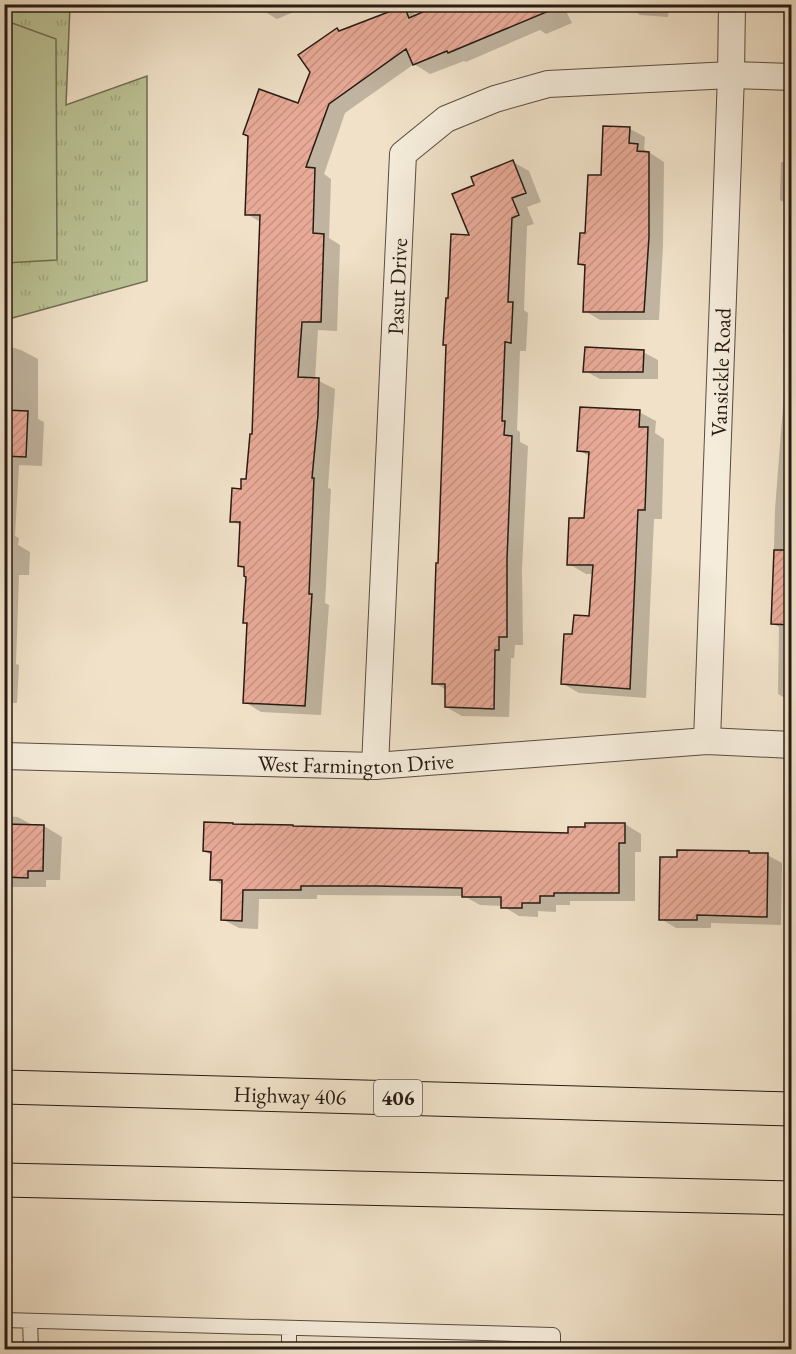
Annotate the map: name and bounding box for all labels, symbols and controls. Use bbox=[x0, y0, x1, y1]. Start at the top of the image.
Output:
street label: Pasut Drive bbox=[381, 237, 414, 336]
street label: Vansickle Road bbox=[704, 306, 738, 437]
street label: West Farmington Drive bbox=[257, 746, 455, 781]
street label: Highway 406 bbox=[233, 1079, 347, 1112]
road number: 406 bbox=[374, 1080, 422, 1116]

